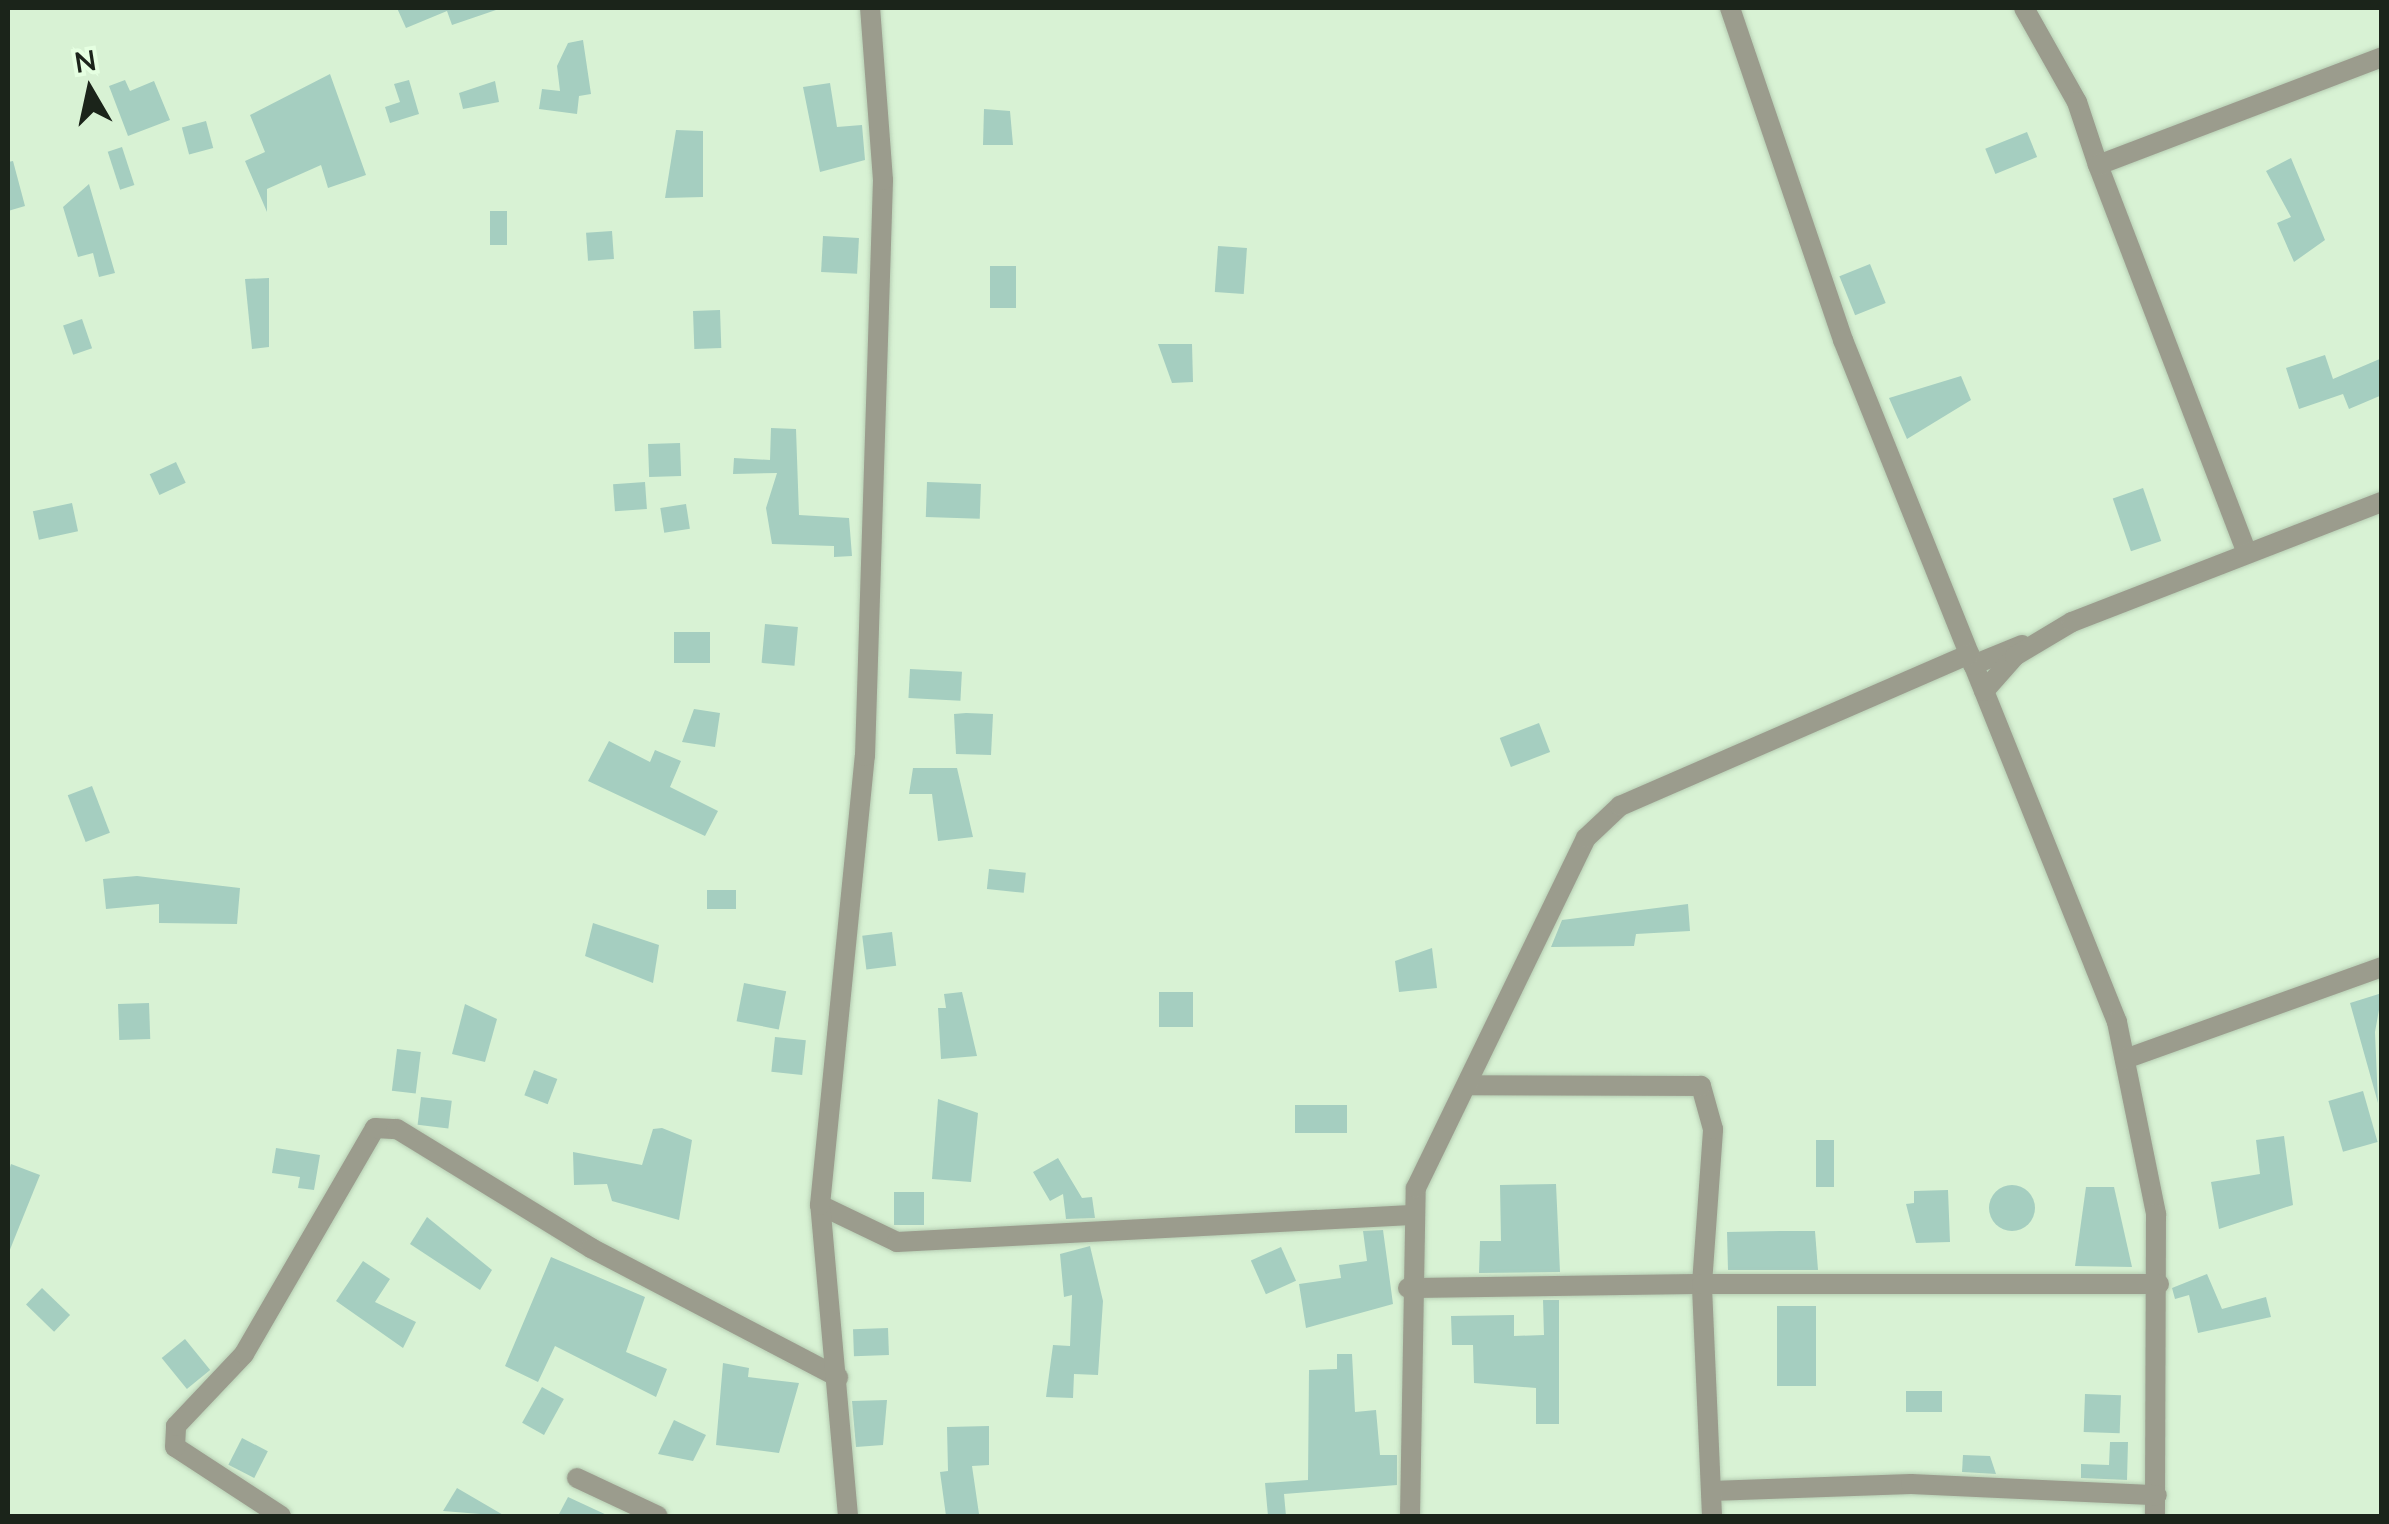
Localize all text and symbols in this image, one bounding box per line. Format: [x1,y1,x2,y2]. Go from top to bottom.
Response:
north arrow [40,40,140,140]
text: N [72,42,99,79]

